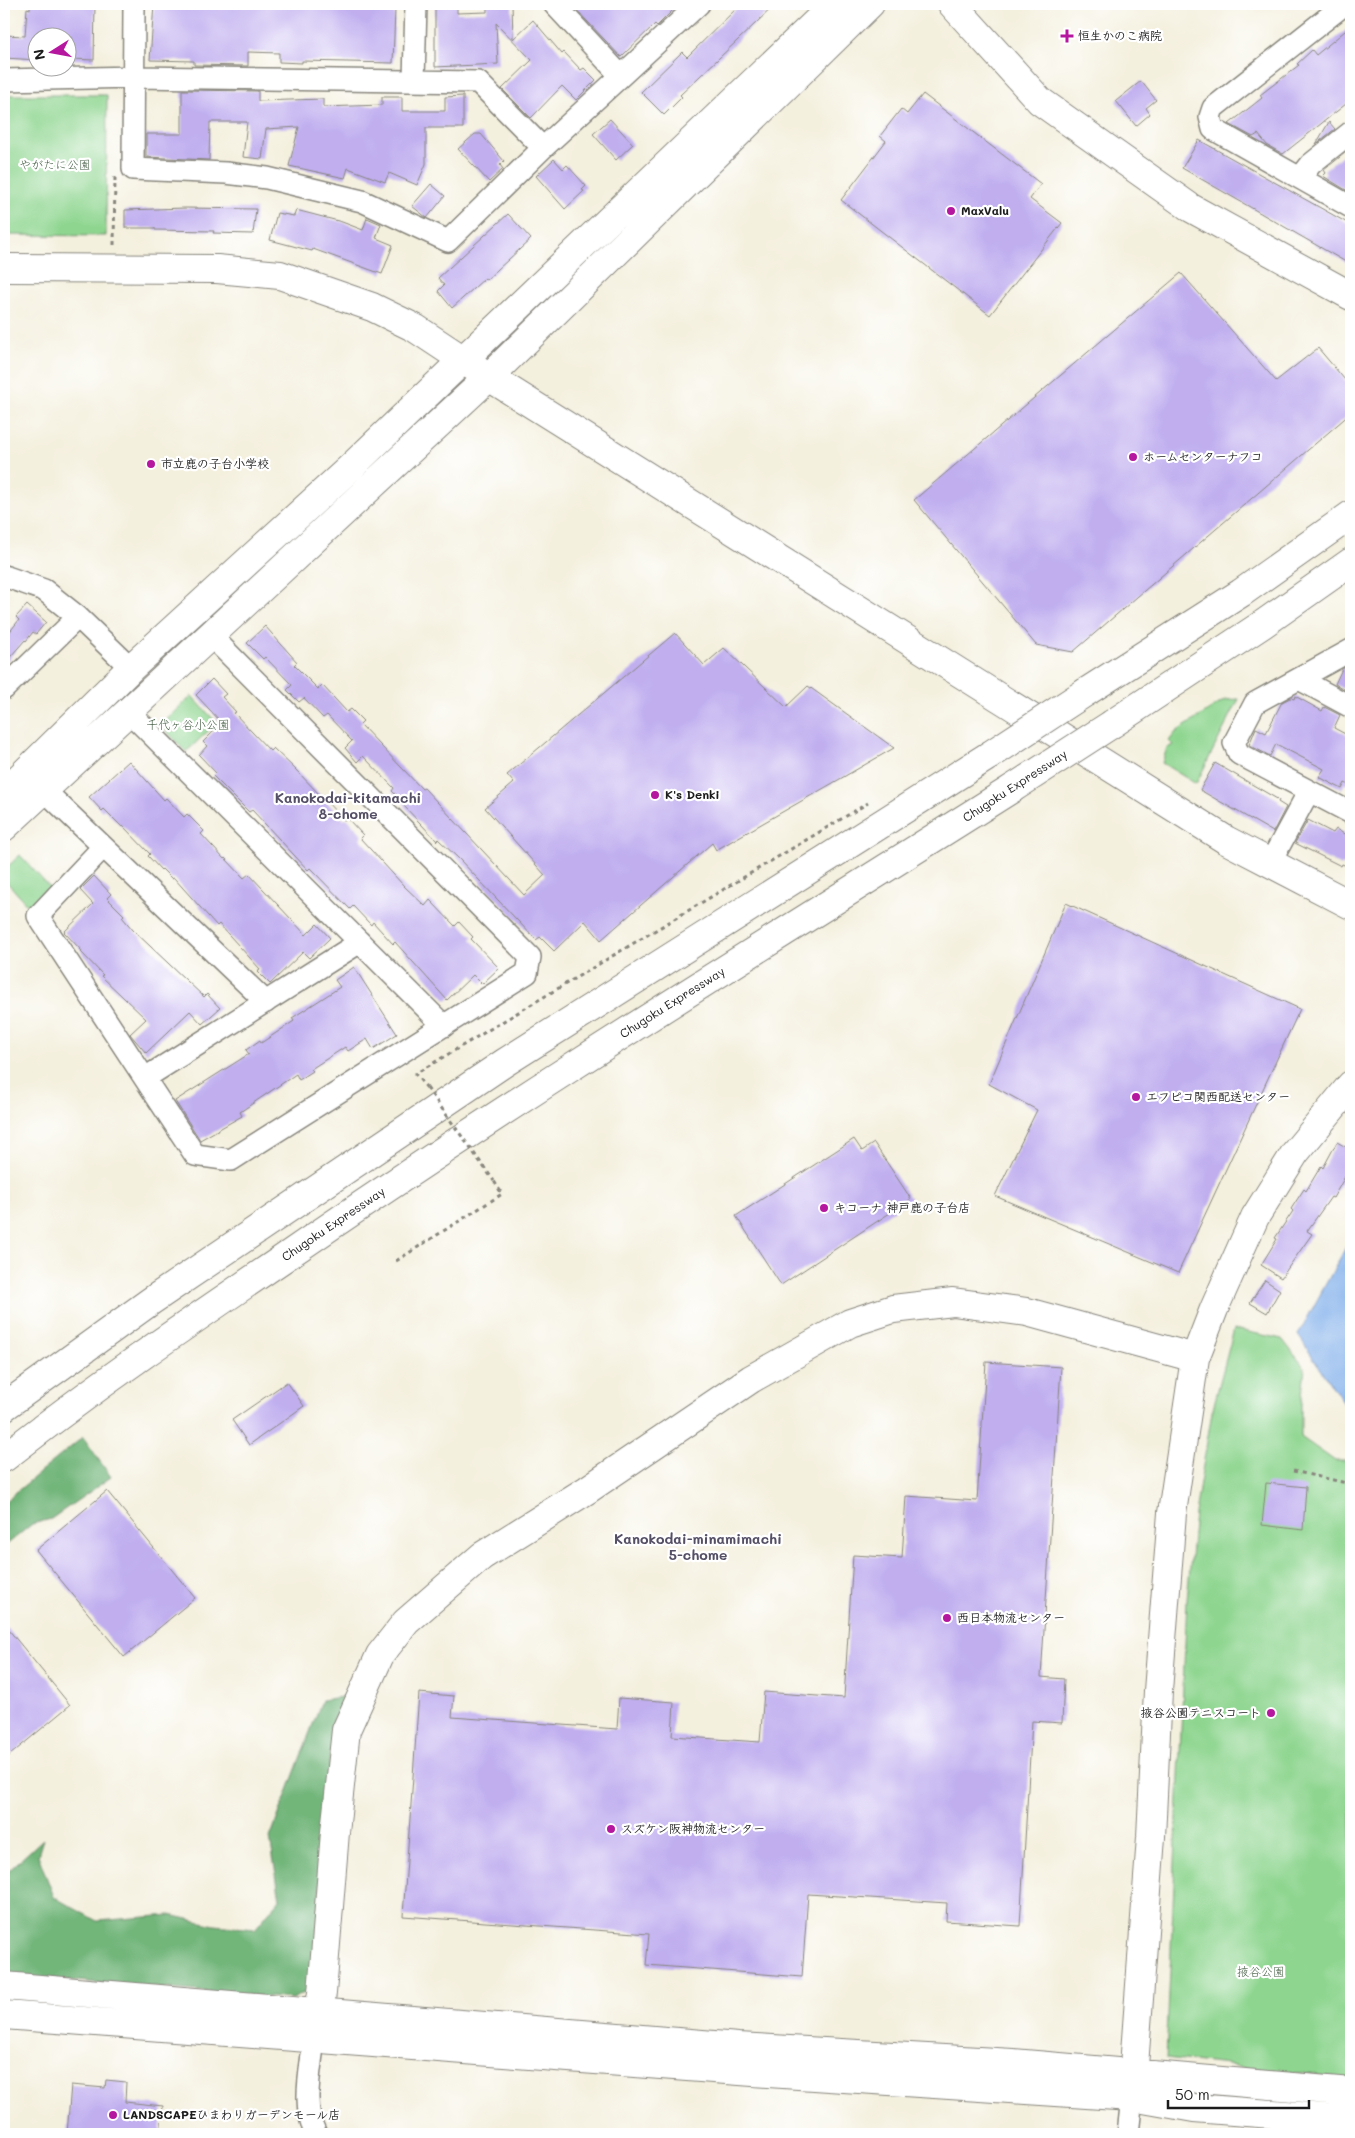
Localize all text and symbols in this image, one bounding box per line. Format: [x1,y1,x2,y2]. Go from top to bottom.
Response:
place label: 恒生かのこ病院 [1078,27,1162,43]
north arrow [28,28,78,78]
marker: 恒生かのこ病院 [1060,29,1074,43]
text: N [28,48,49,62]
park label: やがたに公園 [19,156,91,172]
place label: MaxValu [961,202,1009,218]
marker: MaxValu [945,205,957,217]
place label: ホームセンターナフコ [1143,448,1263,464]
marker: ホームセンターナフコ [1127,451,1139,463]
place label: 市立鹿の子台小学校 [161,455,269,471]
marker: 市立鹿の子台小学校 [145,458,157,470]
park label: 千代ヶ谷小公園 [146,716,230,732]
street label: Chugoku Expressway [959,745,1070,825]
place label: K's Denki [665,786,720,802]
district label: Kanokodai-kitamachi 8-chome [275,788,421,823]
marker: K's Denki [649,789,661,801]
street label: Chugoku Expressway [616,963,727,1041]
place label: エフピコ関西配送センター [1146,1088,1290,1104]
marker: エフピコ関西配送センター [1130,1091,1142,1103]
street label: Chugoku Expressway [278,1183,388,1264]
place label: キコーナ 神戸鹿の子台店 [834,1199,970,1215]
marker: キコーナ 神戸鹿の子台店 [818,1202,830,1214]
district label: Kanokodai-minamimachi 5-chome [614,1529,782,1564]
place label: 西日本物流センター [957,1609,1065,1625]
marker: 西日本物流センター [941,1612,953,1624]
place label: 掖谷公園テニスコート [1141,1704,1261,1720]
marker: 掖谷公園テニスコート [1265,1707,1277,1719]
place label: スズケン阪神物流センター [621,1820,765,1836]
marker: スズケン阪神物流センター [605,1823,617,1835]
park label: 掖谷公園 [1237,1963,1285,1979]
scale bar [1168,2078,1309,2110]
text: 50 m [1175,2084,1210,2104]
place label: LANDSCAPEひまわりガーデンモール店 [123,2106,340,2122]
marker: LANDSCAPEひまわりガーデンモール店 [107,2109,119,2121]

